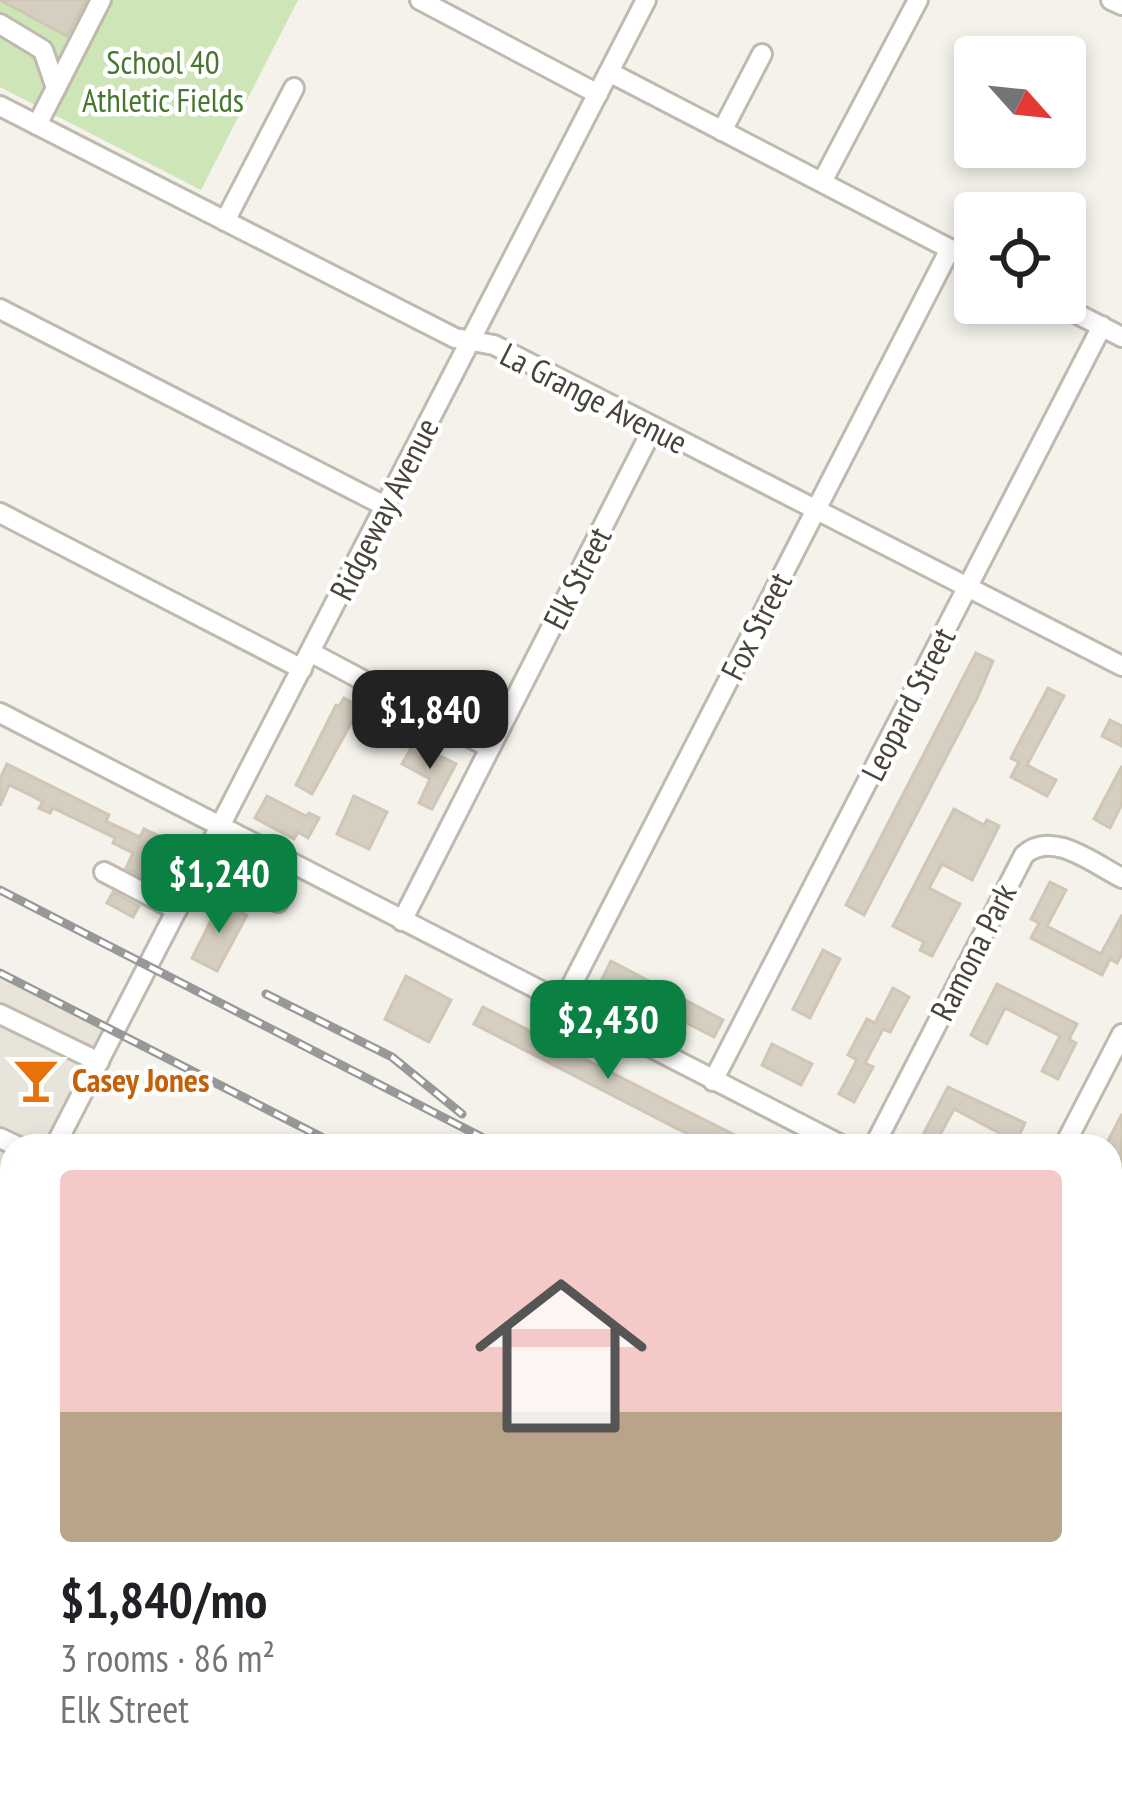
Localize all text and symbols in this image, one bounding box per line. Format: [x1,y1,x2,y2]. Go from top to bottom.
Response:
north arrow [954,36,1086,168]
map controls [954,36,1086,324]
park label: School 40 Athletic Fields [82,40,244,121]
button: locate [954,192,1086,324]
street label: La Grange Avenue [494,332,695,463]
street label: Ridgeway Avenue [319,411,448,607]
street label: Elk Street [533,519,620,636]
street label: Fox Street [710,565,801,687]
street label: Leopard Street [851,620,964,788]
pin: $1,840 [332,670,528,772]
text: $1,840 [379,683,481,734]
pin: $1,240 [121,834,317,936]
text: $1,240 [168,847,270,898]
street label: Ramona Park [920,876,1026,1028]
pin: $2,430 [510,980,706,1082]
text: $2,430 [557,993,659,1044]
bar icon: Casey Jones [11,1055,61,1105]
place label: Casey Jones [72,1058,209,1101]
icon: home [453,1248,669,1464]
text: $1,840/mo [60,1566,267,1632]
text: 3 rooms · 86 m² [60,1632,275,1683]
text: Elk Street [60,1683,189,1734]

